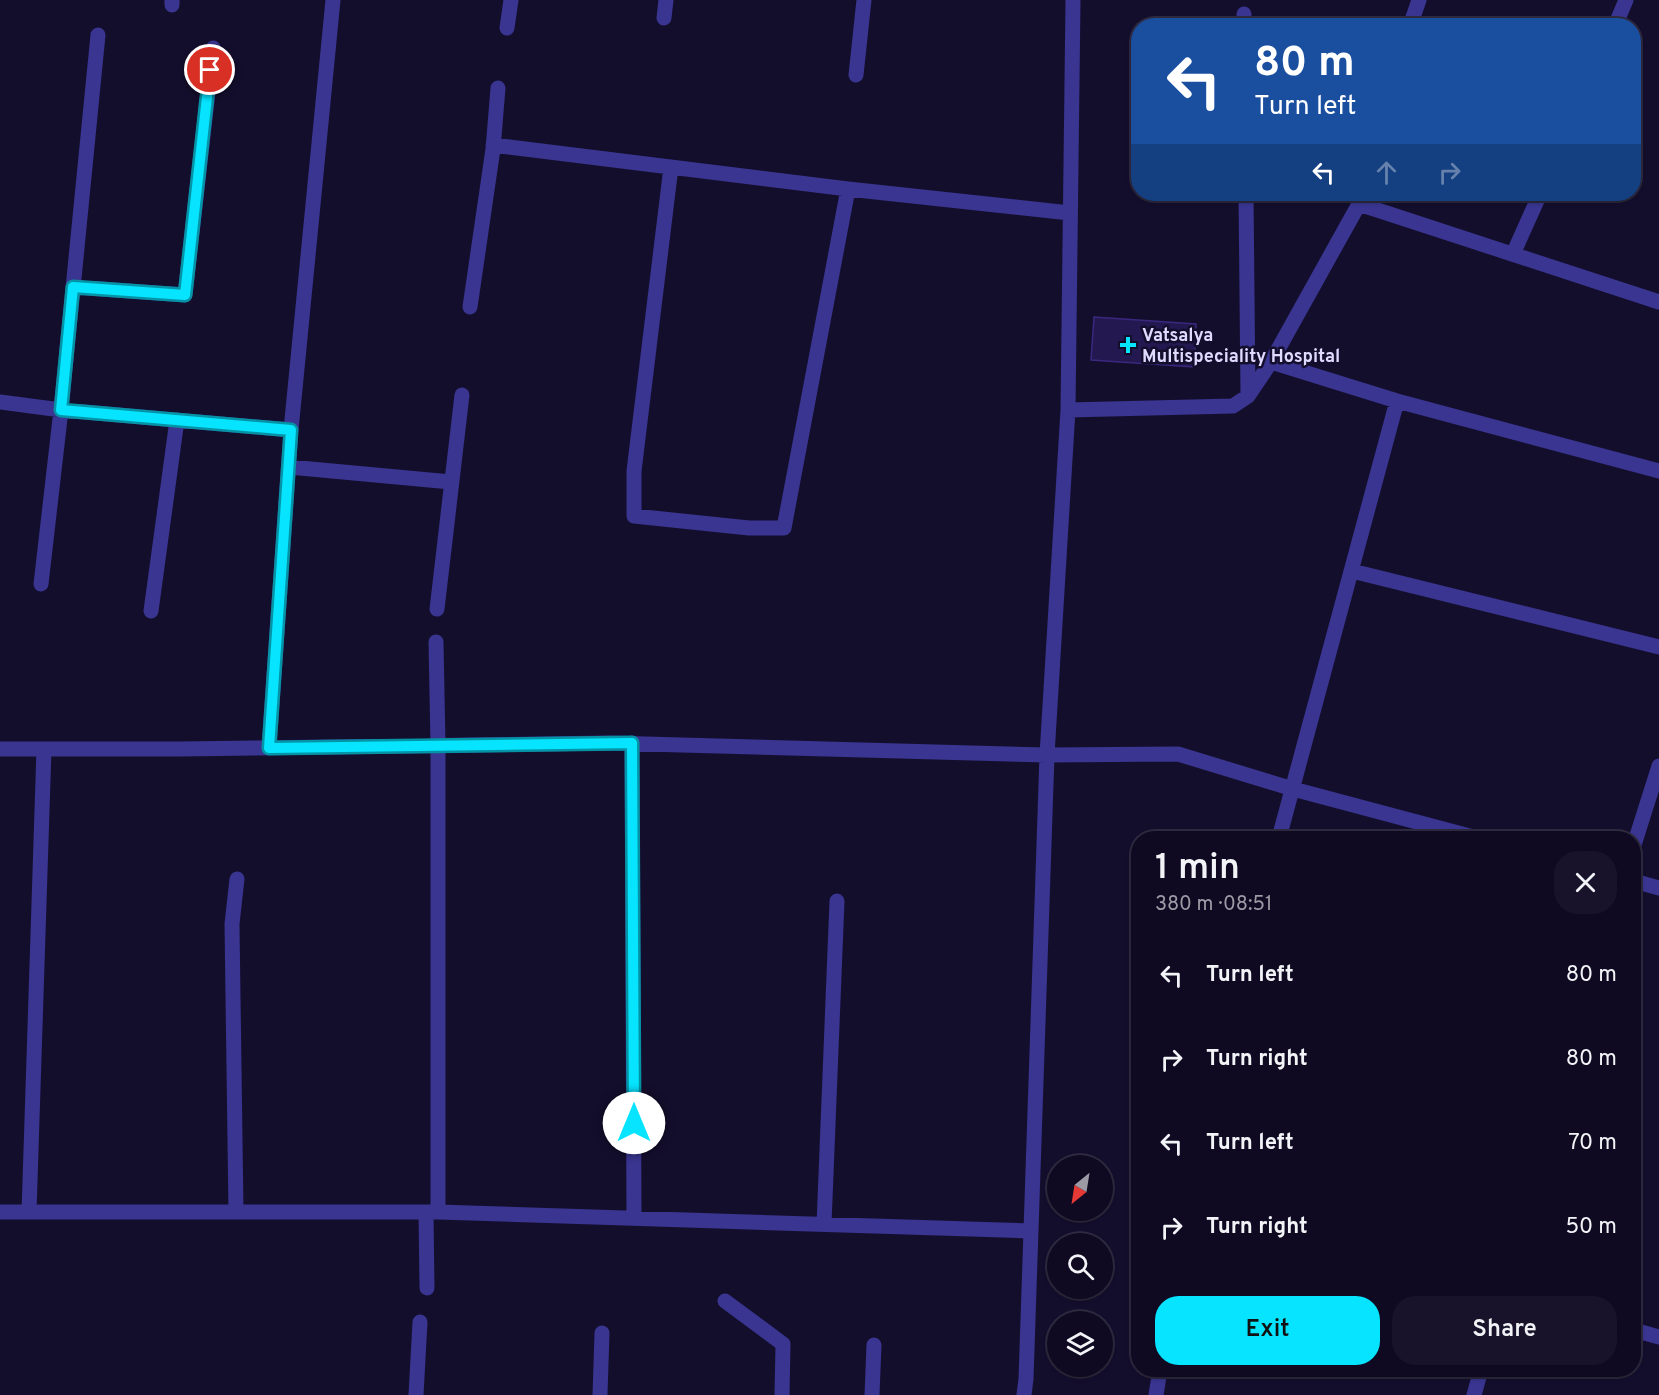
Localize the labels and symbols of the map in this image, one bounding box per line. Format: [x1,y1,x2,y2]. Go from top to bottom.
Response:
pin [184,44,235,95]
place label: Vatsalya Multispeciality Hospital [1142,325,1340,369]
marker: Vatsalya Multispeciality Hospital [1119,336,1137,354]
position arrow [602,1091,666,1155]
north arrow [1047,1155,1113,1221]

